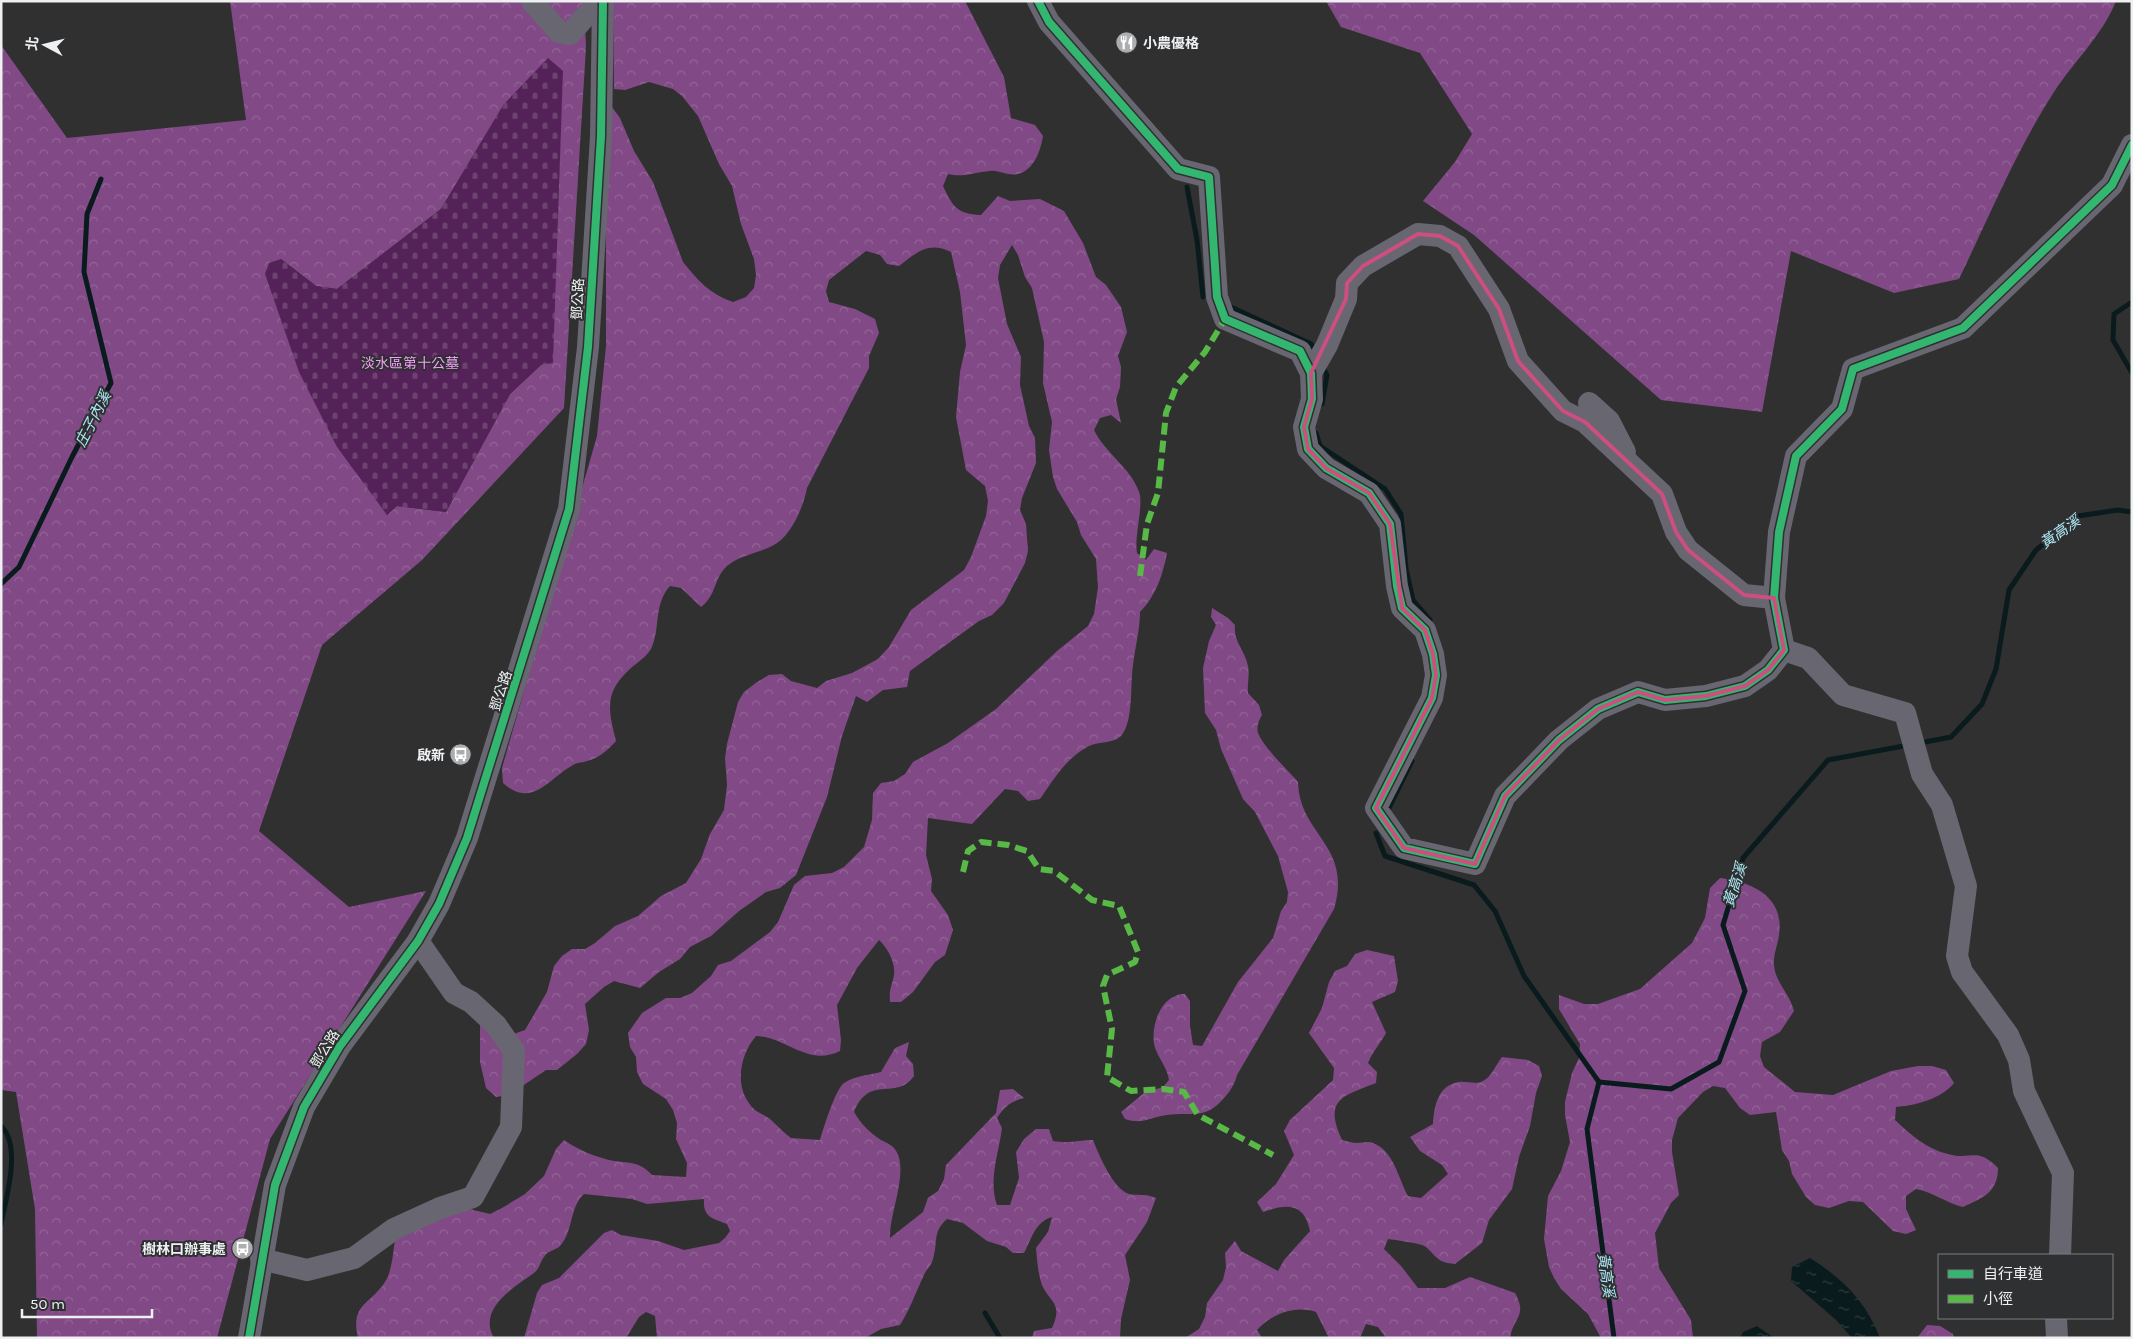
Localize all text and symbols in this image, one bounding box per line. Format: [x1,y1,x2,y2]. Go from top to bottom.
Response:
north arrow [20,20,70,70]
restaurant icon: 小農優格 [1115,31,1139,55]
text: 北 [23,35,42,51]
place label: 小農優格 [1143,35,1199,52]
street label: 鄧公路 [568,278,588,320]
park label: 淡水區第十公墓 [361,355,459,372]
water label: 庄子內溪 [71,386,116,450]
water label: 黃高溪 [2036,511,2085,552]
street label: 鄧公路 [486,668,516,714]
bus stop icon: 啟新 [449,743,473,767]
place label: 啟新 [417,747,445,764]
water label: 黃高溪 [1719,859,1751,909]
street label: 鄧公路 [307,1027,343,1071]
bus stop icon: 樹林口辦事處 [230,1237,254,1261]
place label: 樹林口辦事處 [142,1241,226,1258]
water label: 黃高溪 [1594,1251,1618,1301]
legend [1938,1254,2113,1319]
text: 自行車道 [1983,1265,2043,1283]
scale bar [22,1286,152,1318]
text: 小徑 [1983,1290,2013,1308]
text: 50 m [30,1295,65,1313]

